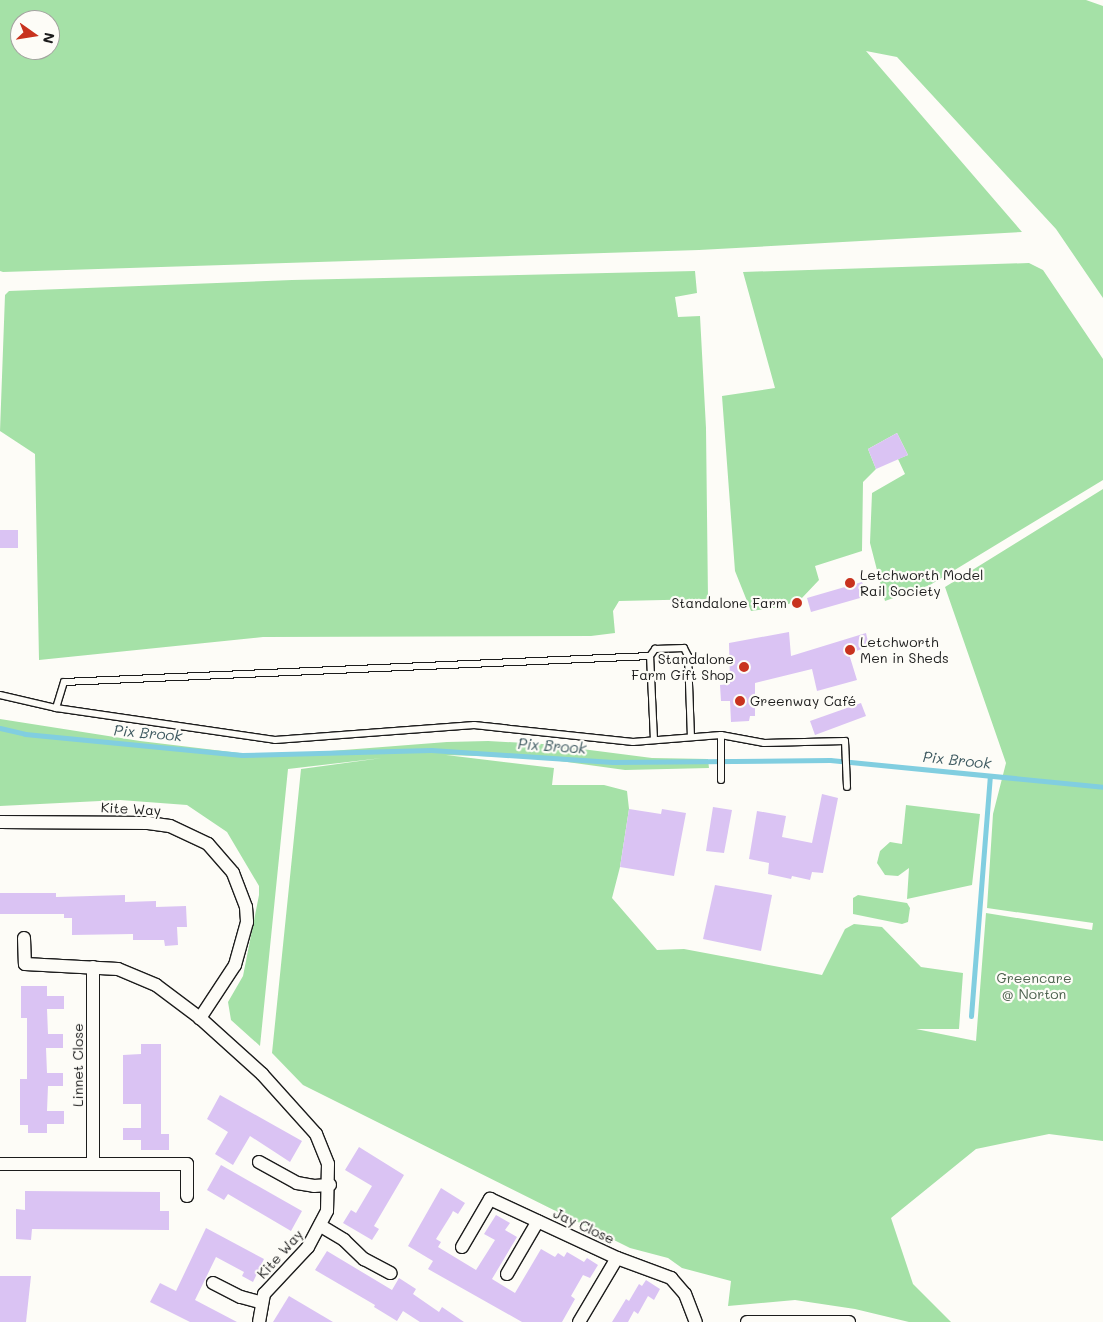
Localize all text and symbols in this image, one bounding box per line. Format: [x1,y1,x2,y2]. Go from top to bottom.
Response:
north arrow [10,10,60,60]
text: N [39,31,60,46]
place label: Letchworth Model Rail Society [860,567,984,600]
marker: Letchworth Model Rail Society [844,577,856,589]
place label: Standalone Farm [671,595,787,611]
marker: Standalone Farm [791,597,803,609]
place label: Letchworth Men in Sheds [860,634,949,666]
marker: Letchworth Men in Sheds [844,644,856,656]
place label: Standalone Farm Gift Shop [631,651,734,684]
marker: Standalone Farm Gift Shop [738,661,750,673]
place label: Greenway Café [750,693,856,709]
marker: Greenway Café [734,695,746,707]
water label: Pix Brook [113,721,183,745]
water label: Pix Brook [517,735,587,757]
water label: Pix Brook [922,747,992,773]
street label: Kite Way [100,799,162,819]
park label: Greencare @ Norton [996,970,1072,1002]
street label: Linnet Close [70,1023,86,1107]
street label: Jay Close [551,1205,617,1247]
street label: Kite Way [254,1226,306,1282]

